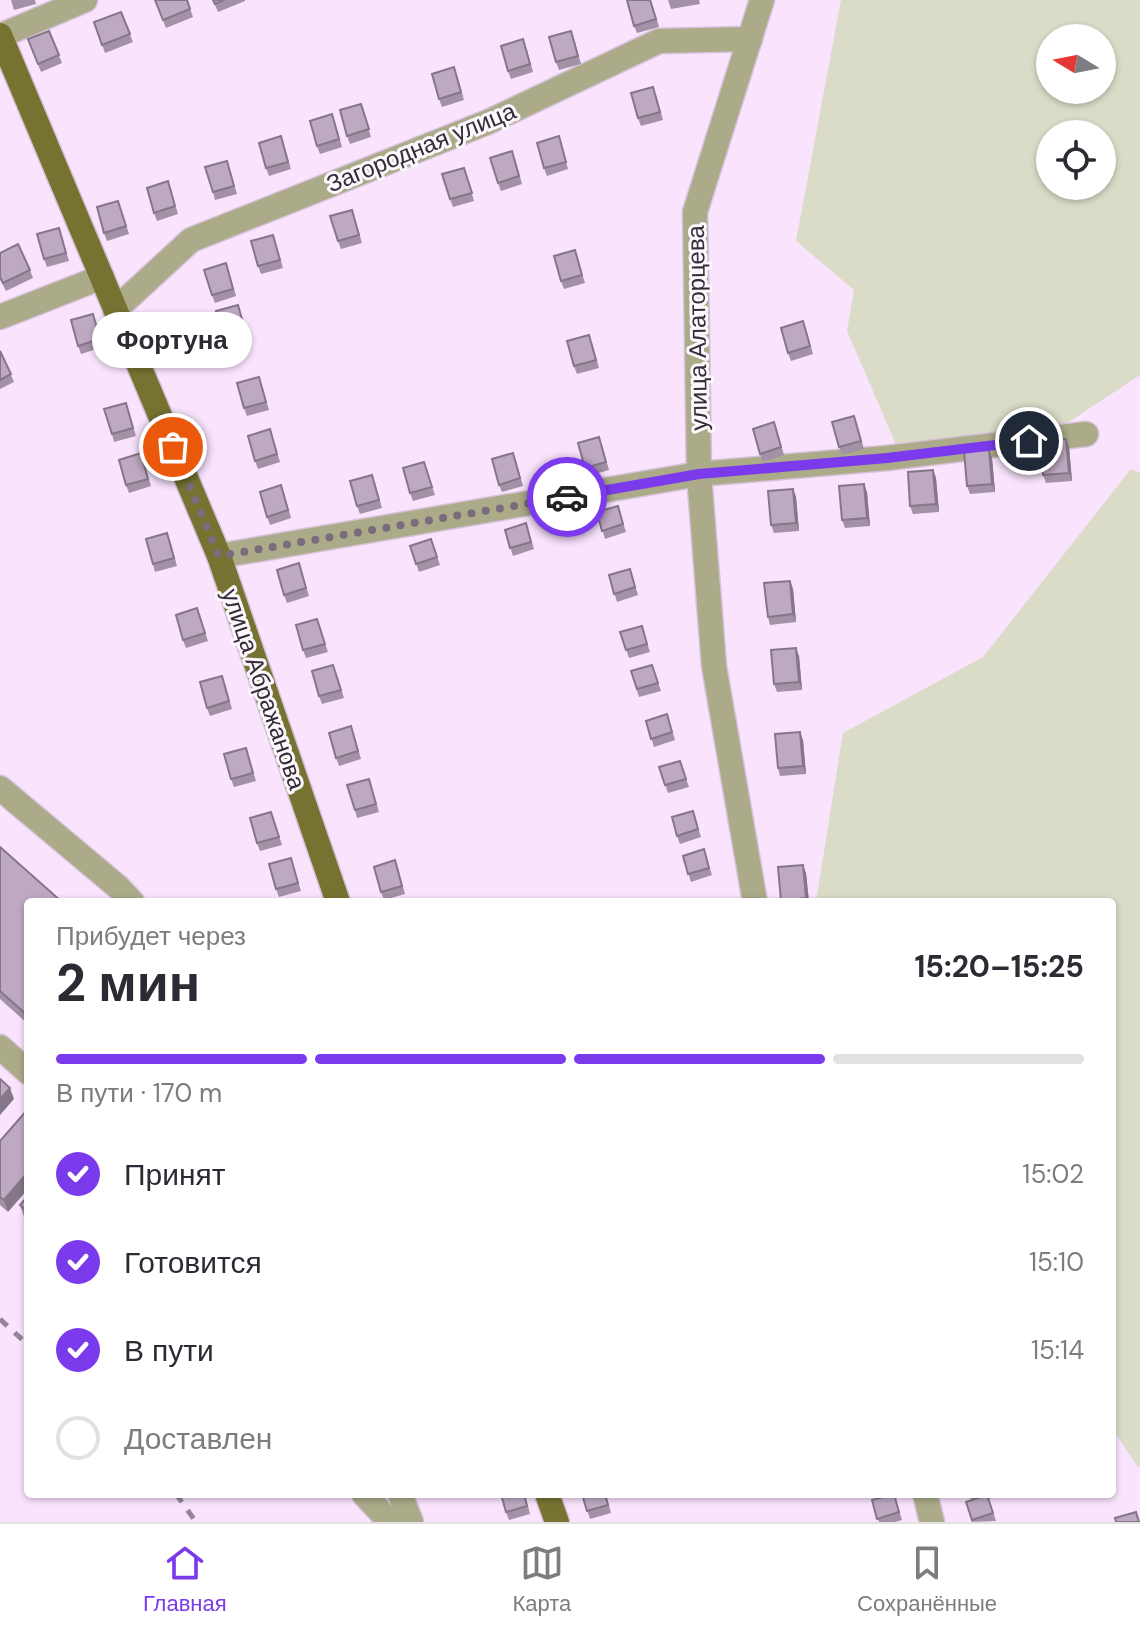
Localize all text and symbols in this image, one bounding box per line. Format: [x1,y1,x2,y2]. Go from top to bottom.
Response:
north arrow [1036,24,1116,104]
map controls [1036,24,1116,200]
street label: Загородная улица [322,95,521,199]
button: locate [1036,120,1116,200]
street label: улица Алаторцева [680,224,714,431]
callout: Фортуна [93,311,253,367]
text: Фортуна [116,323,228,357]
pin [995,407,1063,475]
pin [139,413,207,481]
icon: home [1007,419,1051,463]
icon: bag [151,425,195,469]
courier [527,457,607,537]
icon: car [545,475,589,519]
street label: улица Абражанова [215,584,313,794]
text: Прибудет через [56,919,246,953]
text: 15:20–15:25 [914,947,1084,986]
text: 2 мин [56,949,200,1017]
text: В пути · 170 m [56,1076,222,1110]
icon: check [56,1152,100,1196]
text: Принят [124,1155,226,1194]
text: 15:02 [1022,1157,1084,1191]
icon: check [56,1240,100,1284]
text: Готовится [124,1243,262,1282]
text: 15:10 [1029,1245,1084,1279]
icon: check [56,1328,100,1372]
text: В пути [124,1331,214,1370]
text: 15:14 [1031,1333,1084,1367]
text: Доставлен [124,1419,272,1458]
tab: Главная [143,1541,227,1618]
tab: Карта [512,1541,571,1618]
tab: Сохранённые [857,1541,997,1618]

